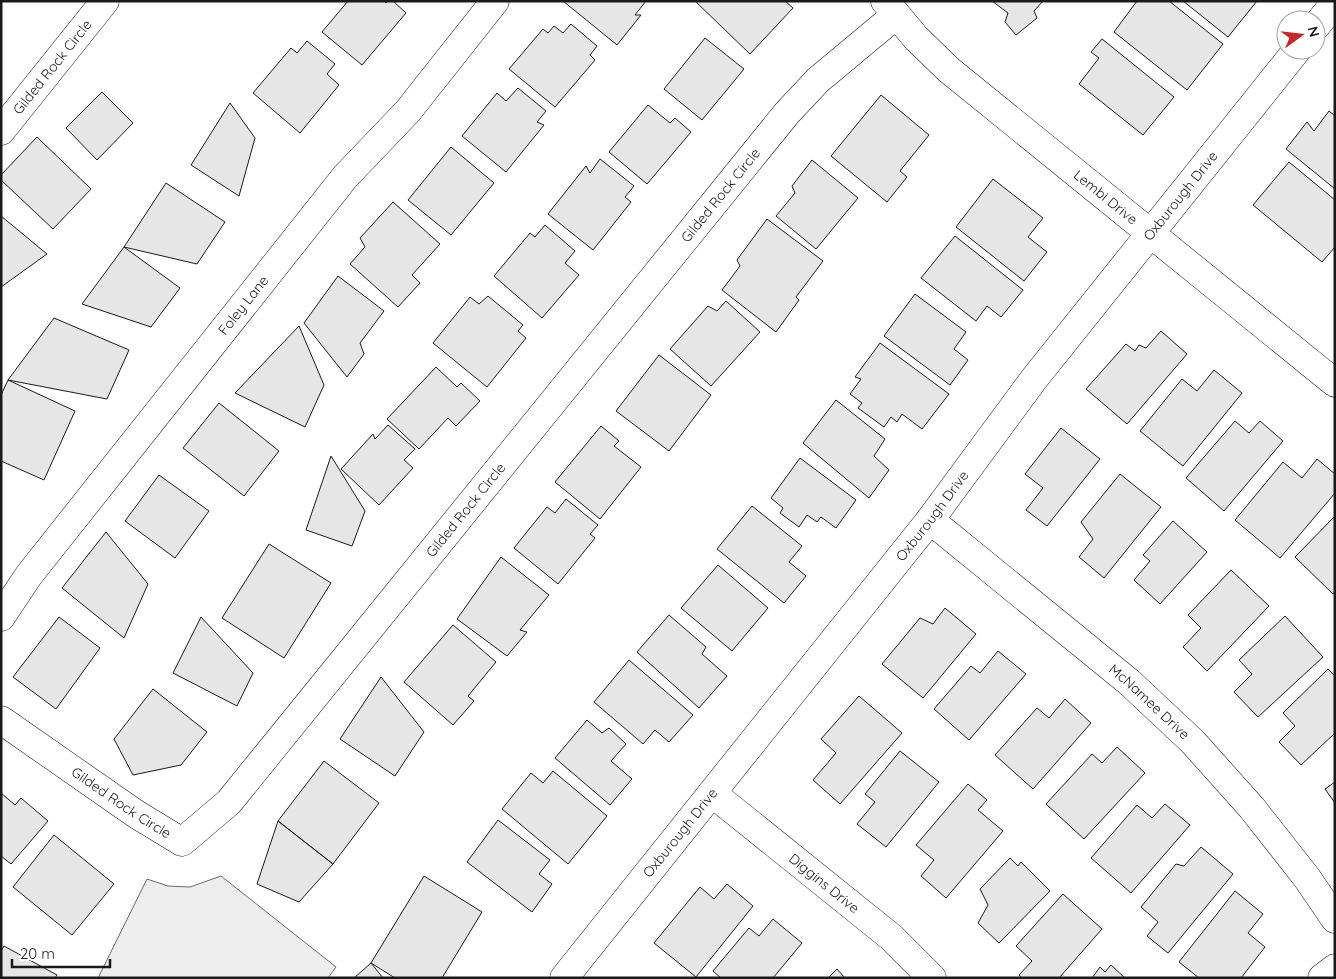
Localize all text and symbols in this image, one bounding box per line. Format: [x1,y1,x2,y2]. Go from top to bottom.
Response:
north arrow [1276,10,1326,60]
street label: Gilded Rock Circle [9,16,96,118]
text: N [1304,24,1324,39]
street label: Gilded Rock Circle [677,144,764,246]
street label: Oxburough Drive [1139,147,1222,244]
street label: Lembi Drive [1070,166,1141,228]
street label: Foley Lane [214,272,272,339]
street label: Gilded Rock Circle [422,459,509,561]
street label: Oxburough Drive [892,467,973,565]
street label: McNamee Drive [1105,660,1194,744]
street label: Gilded Rock Circle [68,763,175,842]
street label: Oxburough Drive [639,784,721,881]
street label: Diggins Drive [785,849,863,917]
scale bar [12,936,110,968]
text: 20 m [20,944,55,963]

